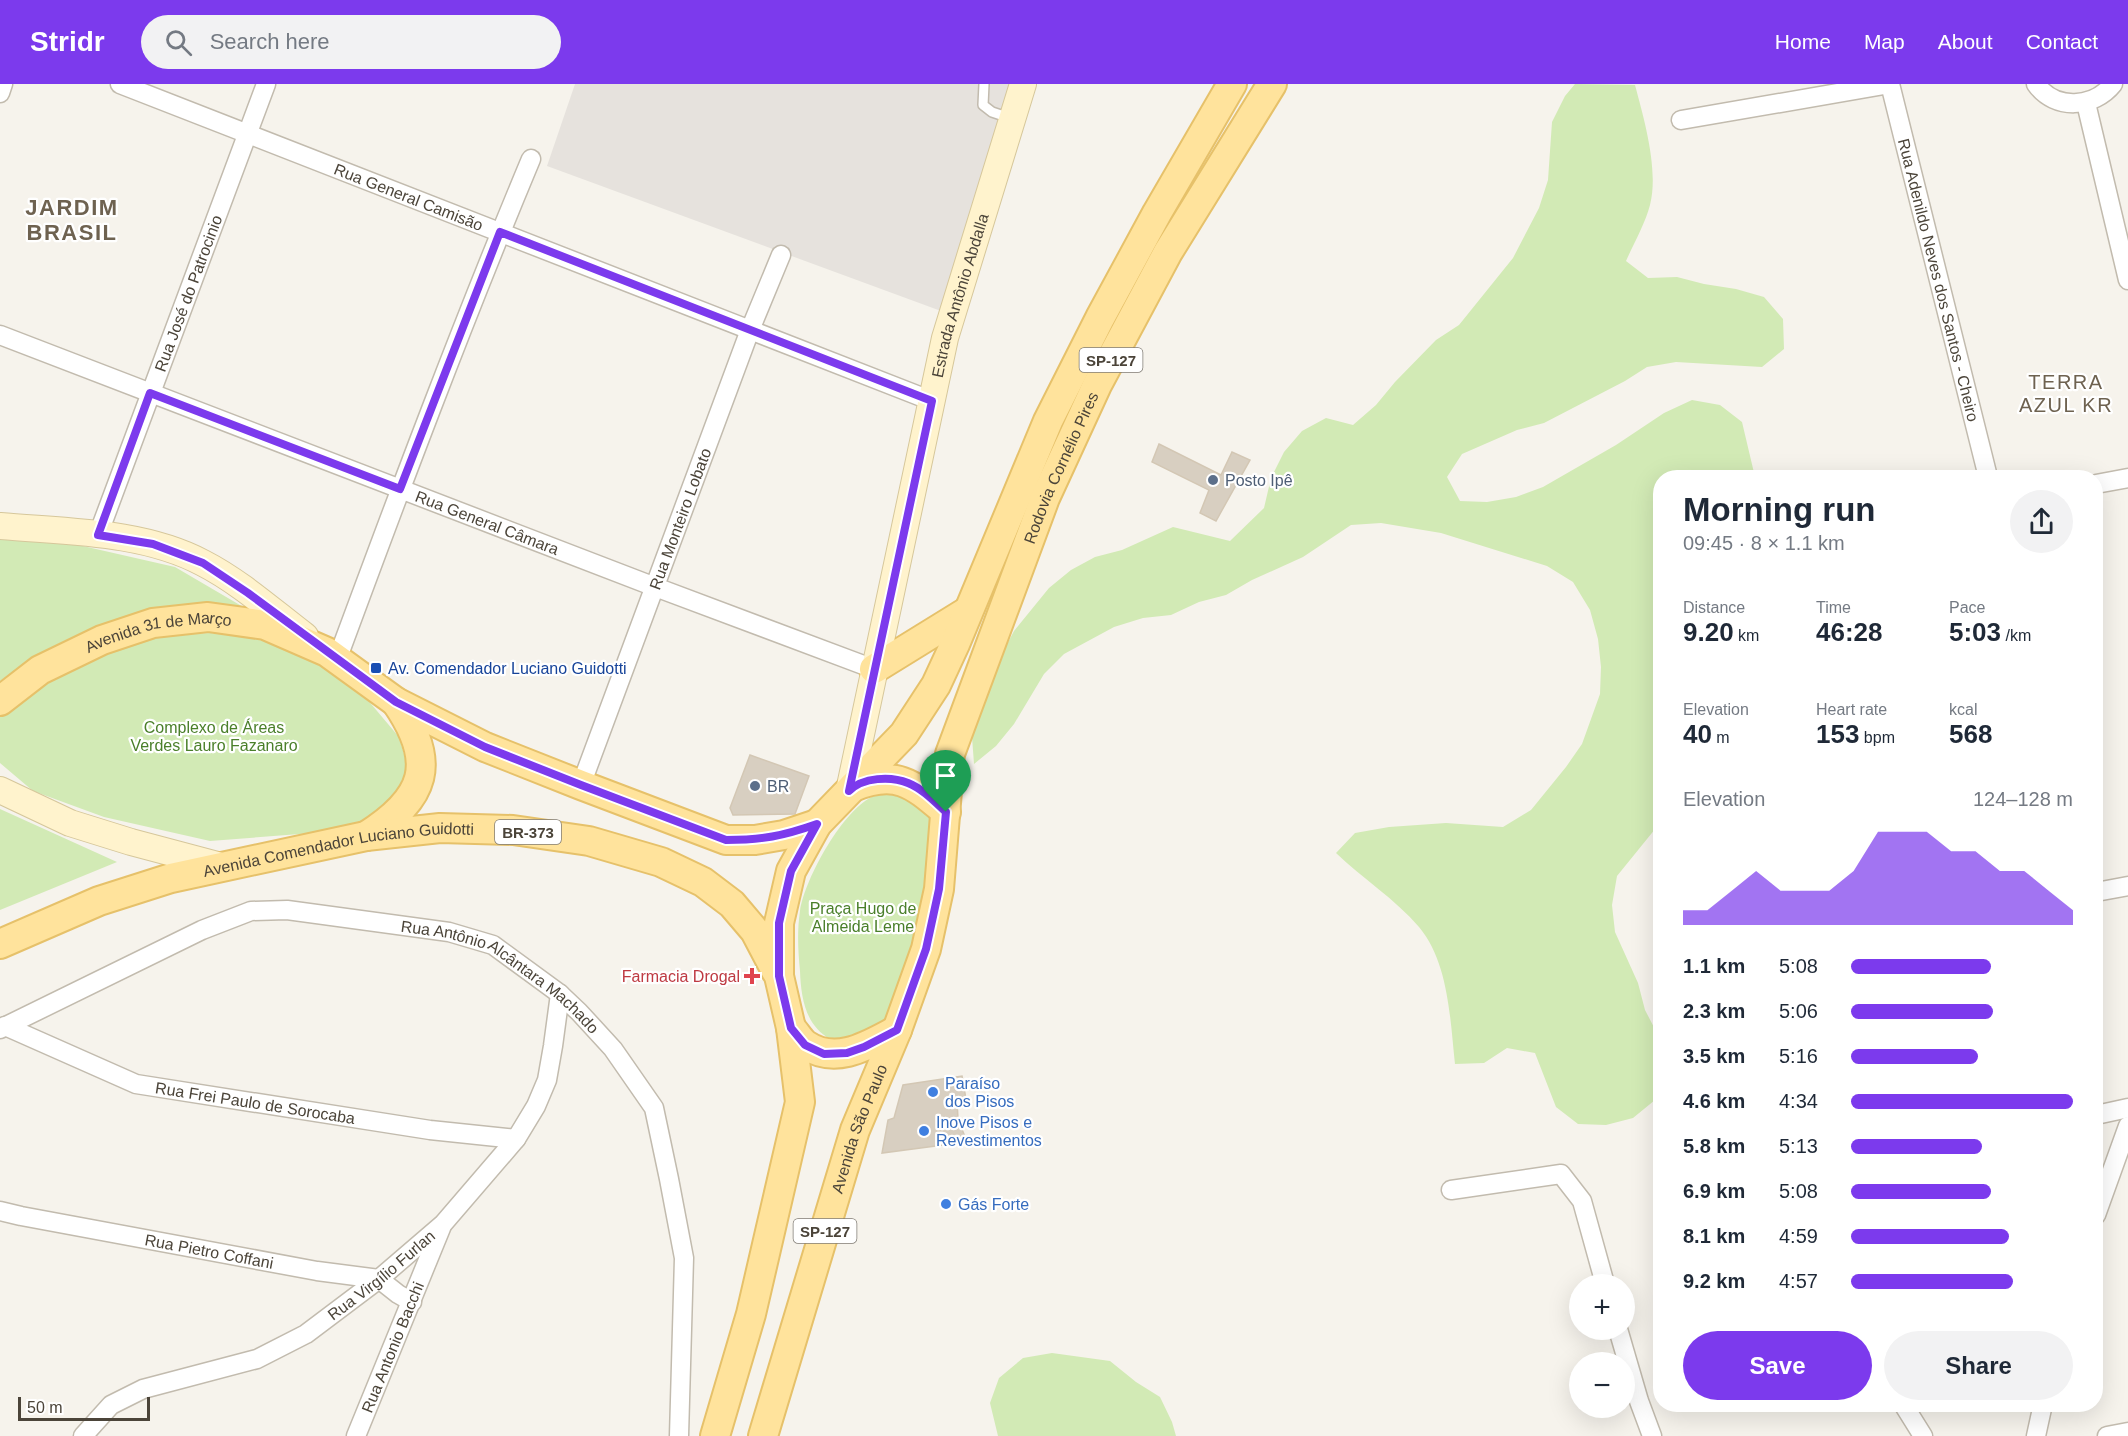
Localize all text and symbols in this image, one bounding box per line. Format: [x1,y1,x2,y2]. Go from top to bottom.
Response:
search box [141,15,561,69]
text: Stridr [30,26,105,57]
icon: search [162,26,195,59]
text: Search here [210,29,330,54]
text: Home [1775,30,1831,53]
text: Map [1864,30,1905,53]
text: About [1938,30,1993,53]
text: Contact [2026,30,2098,53]
street label: Rua Adenildo Neves dos Santos - Cheiro [1895,137,1982,423]
street label: Rua General Camisão [332,160,486,233]
district label: JARDIM BRASIL [25,195,119,245]
street label: Estrada Antônio Abdalla [928,211,991,379]
street label: Rua José do Patrocinio [151,213,225,374]
road number: SP-127 [1080,348,1142,372]
district label: TERRA AZUL KR [2019,371,2113,416]
street label: Rodovia Cornélio Pires [1020,389,1101,546]
street label: Rua Monteiro Lobato [646,446,714,592]
place label: Posto Ipê [1225,472,1293,489]
marker: Posto Ipê [1206,473,1220,487]
street label: Rua General Câmara [413,487,561,558]
button: share [2010,490,2073,553]
text: Morning run [1683,491,1875,528]
text: 09:45 · 8 × 1.1 km [1683,532,1845,554]
text: Distance [1683,599,1745,616]
text: Time [1816,599,1851,616]
text: Pace [1949,599,1985,616]
street label: Avenida 31 de Março [82,608,233,655]
text: 9.20 [1683,617,1734,647]
text: 46:28 [1816,617,1883,647]
text: 5:03 [1949,617,2001,647]
text: km [1734,627,1759,644]
text: /km [2001,627,2031,644]
place label: Av. Comendador Luciano Guidotti [388,660,627,677]
marker: Av. Comendador Luciano Guidotti [369,661,383,675]
text: Elevation [1683,701,1749,718]
text: Heart rate [1816,701,1887,718]
text: kcal [1949,701,1977,718]
park label: Complexo de Áreas Verdes Lauro Fazanaro [130,718,298,754]
text: 40 [1683,719,1712,749]
text: 153 [1816,719,1859,749]
text: 568 [1949,719,1992,749]
text: m [1712,729,1730,746]
text: bpm [1859,729,1895,746]
pin [920,750,971,812]
icon: arrive [929,759,962,792]
place label: BR [767,778,789,795]
marker: BR [748,779,762,793]
text: Elevation [1683,788,1765,810]
text: 124–128 m [1973,788,2073,810]
street label: Avenida Comendador Luciano Guidotti [202,820,474,879]
road number: BR-373 [495,820,561,844]
park label: Praça Hugo de Almeida Leme [810,900,916,935]
street label: Rua Antônio Alcântara Machado [400,917,602,1036]
text: 1.1 km [1683,955,1745,977]
text: 5:08 [1779,955,1818,977]
place label: Farmacia Drogal [622,968,740,985]
marker: Farmacia Drogal [745,969,759,983]
text: 2.3 km [1683,1000,1745,1022]
text: 5:06 [1779,1000,1818,1022]
text: 3.5 km [1683,1045,1745,1067]
text: 5:16 [1779,1045,1818,1067]
street label: Avenida São Paulo [828,1062,890,1195]
place label: Paraíso dos Pisos [945,1075,1014,1110]
street label: Rua Frei Paulo de Sorocaba [154,1079,357,1127]
marker: Paraíso dos Pisos [926,1085,940,1099]
text: 4.6 km [1683,1090,1745,1112]
text: 4:34 [1779,1090,1818,1112]
place label: Inove Pisos e Revestimentos [936,1114,1042,1149]
marker: Inove Pisos e Revestimentos [917,1124,931,1138]
text: 5.8 km [1683,1135,1745,1157]
text: 5:13 [1779,1135,1818,1157]
text: 6.9 km [1683,1180,1745,1202]
text: 5:08 [1779,1180,1818,1202]
place label: Gás Forte [958,1196,1029,1213]
marker: Gás Forte [939,1197,953,1211]
road number: SP-127 [794,1219,856,1243]
text: 8.1 km [1683,1225,1745,1247]
text: 4:59 [1779,1225,1818,1247]
street label: Rua Virgílio Furlan [324,1227,438,1323]
street label: Rua Pietro Coffani [143,1231,275,1271]
text: 9.2 km [1683,1270,1745,1292]
text: 4:57 [1779,1270,1818,1292]
map controls [1569,1274,1635,1418]
button: + [1569,1274,1635,1340]
street label: Rua Antonio Bacchi [358,1279,427,1415]
button: Save [1683,1331,1872,1400]
button: Share [1884,1331,2073,1400]
button: − [1569,1352,1635,1418]
scale bar [18,1394,150,1422]
text: 50 m [27,1399,63,1416]

